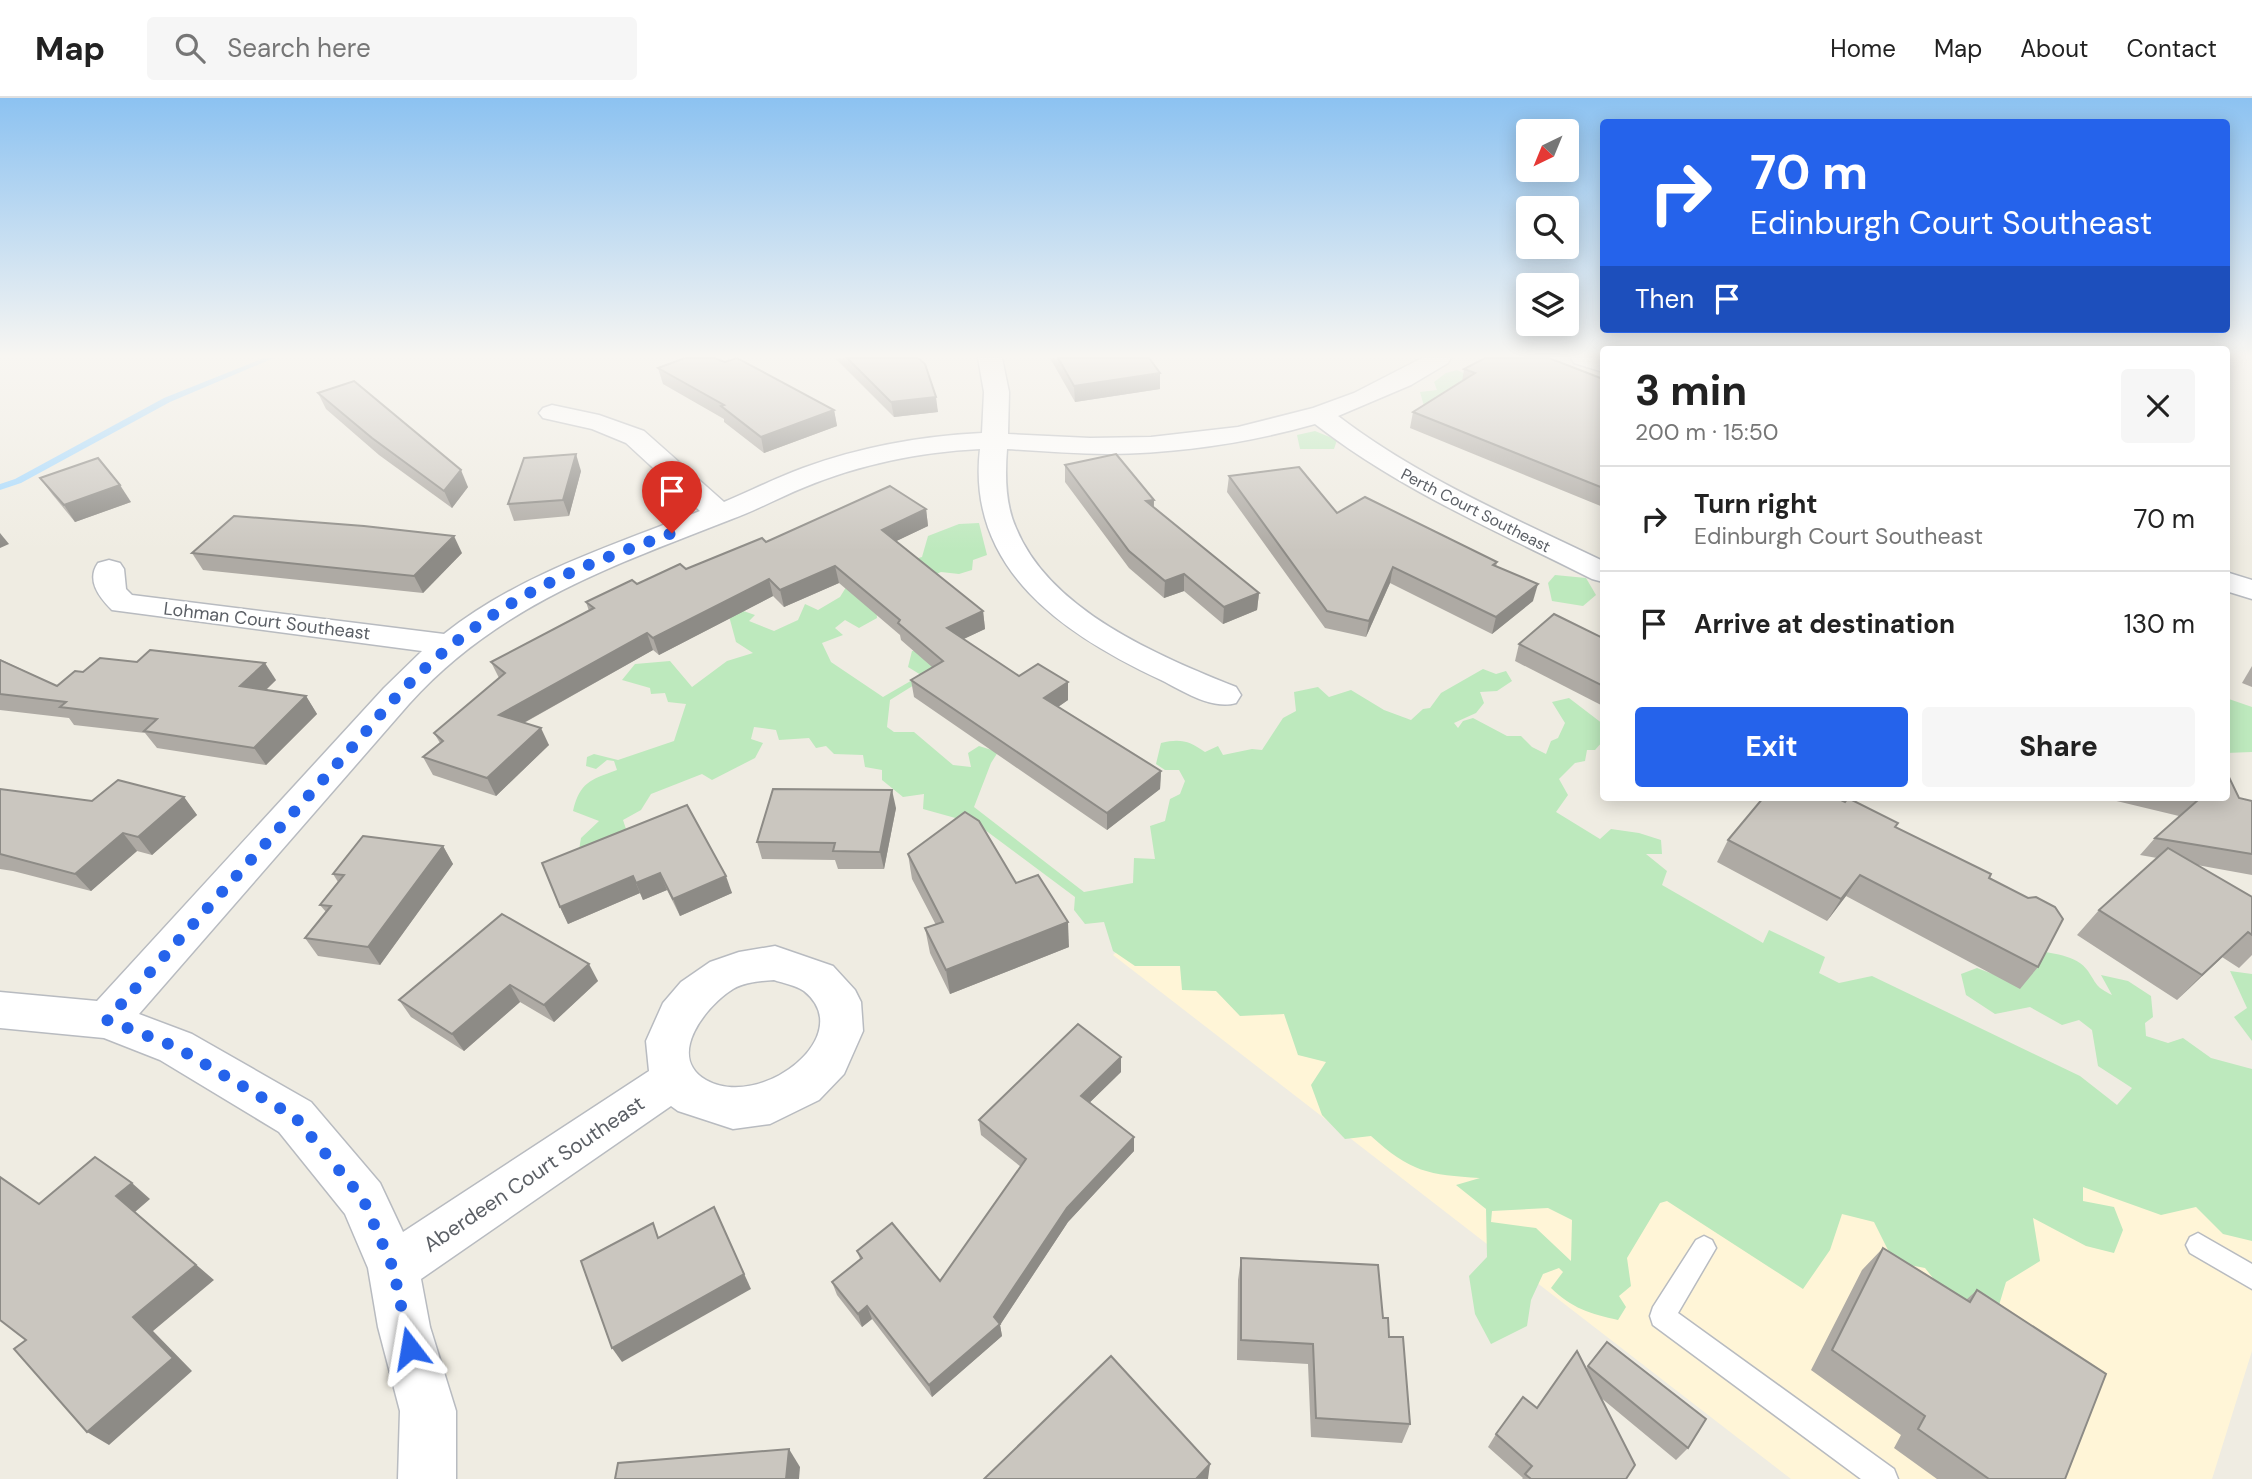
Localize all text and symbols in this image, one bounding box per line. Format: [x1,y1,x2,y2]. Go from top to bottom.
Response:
search box [147,17,637,80]
text: Map [35,27,105,70]
icon: search [171,29,209,67]
text: Search here [227,31,371,65]
text: Home [1830,33,1896,64]
text: Map [1934,33,1982,64]
text: About [2020,33,2089,64]
text: Contact [2127,33,2217,64]
north arrow [1516,119,1578,182]
map controls [1516,119,1579,336]
text: 70 m [1750,140,1868,204]
icon: right [1635,147,1726,238]
button: search [1516,196,1579,259]
text: Edinburgh Court Southeast [1750,202,2152,244]
button: layers [1516,273,1579,336]
icon: arrive [1708,280,1746,318]
text: Then [1635,282,1694,316]
text: 3 min [1635,363,1747,418]
button: close [2121,369,2195,443]
text: 200 m · 15:50 [1635,417,1779,447]
pin [642,461,702,533]
street label: Perth Court Southeast [1397,464,1554,557]
icon: arrive [653,472,691,510]
text: Turn right [1694,487,1818,521]
icon: right [1635,500,1673,538]
text: 70 m [2134,502,2195,536]
text: Edinburgh Court Southeast [1694,521,1983,551]
street label: Lohman Court Southeast [162,596,372,646]
icon: arrive [1635,605,1673,643]
text: Arrive at destination [1694,607,1955,641]
text: 130 m [2124,607,2195,641]
button: Exit [1635,707,1908,787]
button: Share [1922,707,2195,787]
street label: Aberdeen Court Southeast [418,1089,650,1259]
position arrow [373,1311,447,1385]

